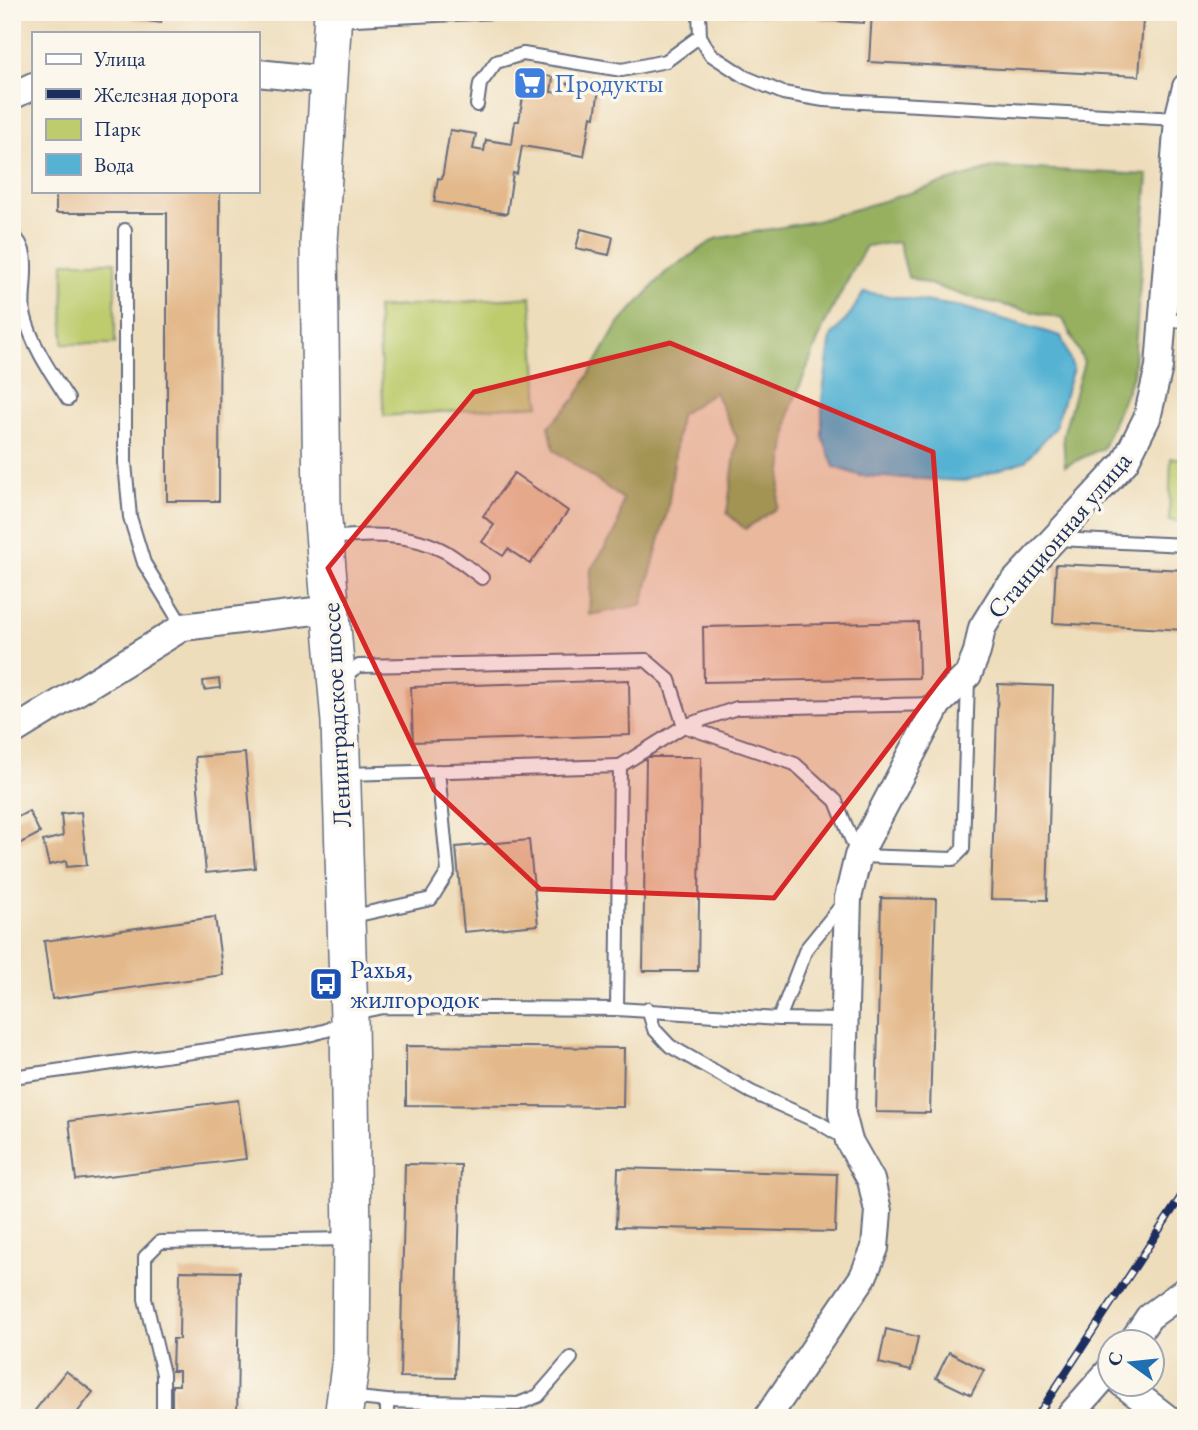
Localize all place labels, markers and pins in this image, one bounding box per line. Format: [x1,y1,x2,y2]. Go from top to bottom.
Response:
supermarket icon: Продукты [511,64,549,102]
place label: Продукты [554,66,664,100]
place label: Рахья, жилгородок [350,952,480,1016]
bus stop icon: Рахья, жилгородок [307,965,345,1003]

